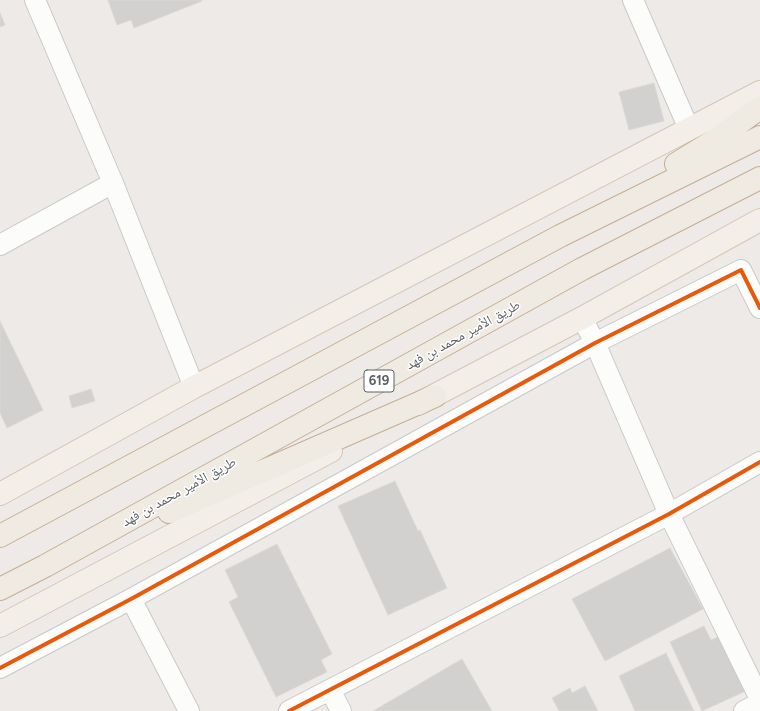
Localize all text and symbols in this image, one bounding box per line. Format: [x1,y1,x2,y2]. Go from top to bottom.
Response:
street label: طريق الأمير محمد بن فهد [403,297,523,373]
road number: 619 [364,370,394,392]
street label: طريق الأمير محمد بن فهد [119,454,239,530]

